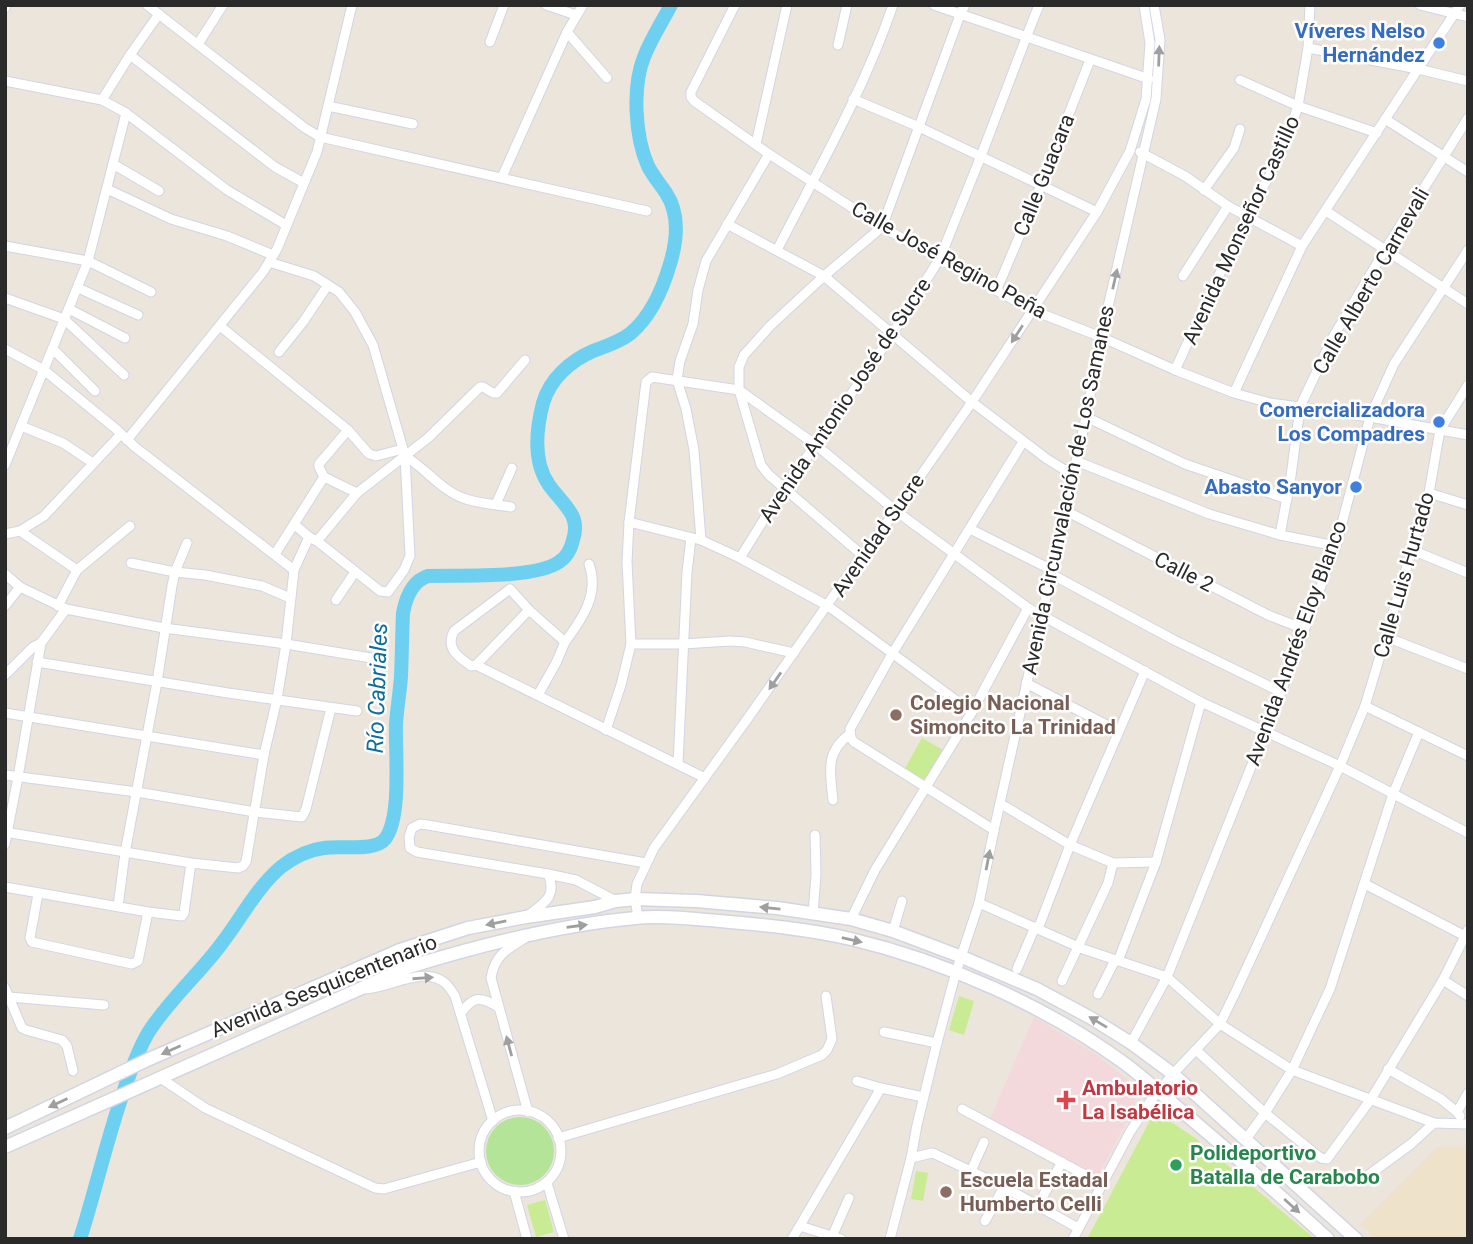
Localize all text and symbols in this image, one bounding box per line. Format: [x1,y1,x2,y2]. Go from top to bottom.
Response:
place label: Víveres Nelso Hernández [1295,19,1425,67]
marker: Víveres Nelso Hernández [1431,35,1447,51]
one-way arrow [1154,45,1165,67]
street label: Calle Guacara [1009,110,1079,240]
street label: Avenida Monseñor Castillo [1177,112,1305,348]
street label: Calle Alberto Carnevali [1308,183,1434,379]
street label: Calle José Regino Peña [847,196,1051,324]
one-way arrow [1110,268,1121,290]
street label: Avenida Antonio José de Sucre [754,273,936,527]
street label: Avenida Circunvalación de Los Samanes [1017,303,1119,677]
one-way arrow [1010,324,1023,344]
place label: Comercializadora Los Compadres [1259,398,1425,446]
marker: Comercializadora Los Compadres [1431,414,1447,430]
street label: Avenidad Sucre [827,469,929,601]
place label: Abasto Sanyor [1204,475,1342,499]
marker: Abasto Sanyor [1348,479,1364,495]
street label: Calle Luis Hurtado [1369,489,1439,661]
street label: Avenida Andrés Eloy Blanco [1240,517,1352,769]
street label: Calle 2 [1150,547,1218,597]
water label: Río Cabriales [362,622,393,754]
one-way arrow [768,672,782,690]
place label: Colegio Nacional Simoncito La Trinidad [910,691,1116,739]
marker: Colegio Nacional Simoncito La Trinidad [888,707,904,723]
one-way arrow [983,849,994,871]
one-way arrow [759,902,781,913]
one-way arrow [485,917,507,928]
one-way arrow [566,920,588,931]
street label: Avenida Sesquicentenario [208,930,440,1042]
one-way arrow [841,934,863,945]
one-way arrow [412,972,434,983]
one-way arrow [1088,1016,1107,1029]
one-way arrow [503,1035,514,1057]
one-way arrow [160,1044,181,1055]
place label: Ambulatorio La Isabélica [1082,1076,1198,1124]
marker: Ambulatorio La Isabélica [1056,1090,1076,1110]
one-way arrow [48,1098,68,1109]
place label: Polideportivo Batalla de Carabobo [1190,1141,1380,1189]
marker: Polideportivo Batalla de Carabobo [1168,1157,1184,1173]
place label: Escuela Estadal Humberto Celli [960,1168,1108,1216]
marker: Escuela Estadal Humberto Celli [938,1184,954,1200]
one-way arrow [1283,1198,1301,1214]

